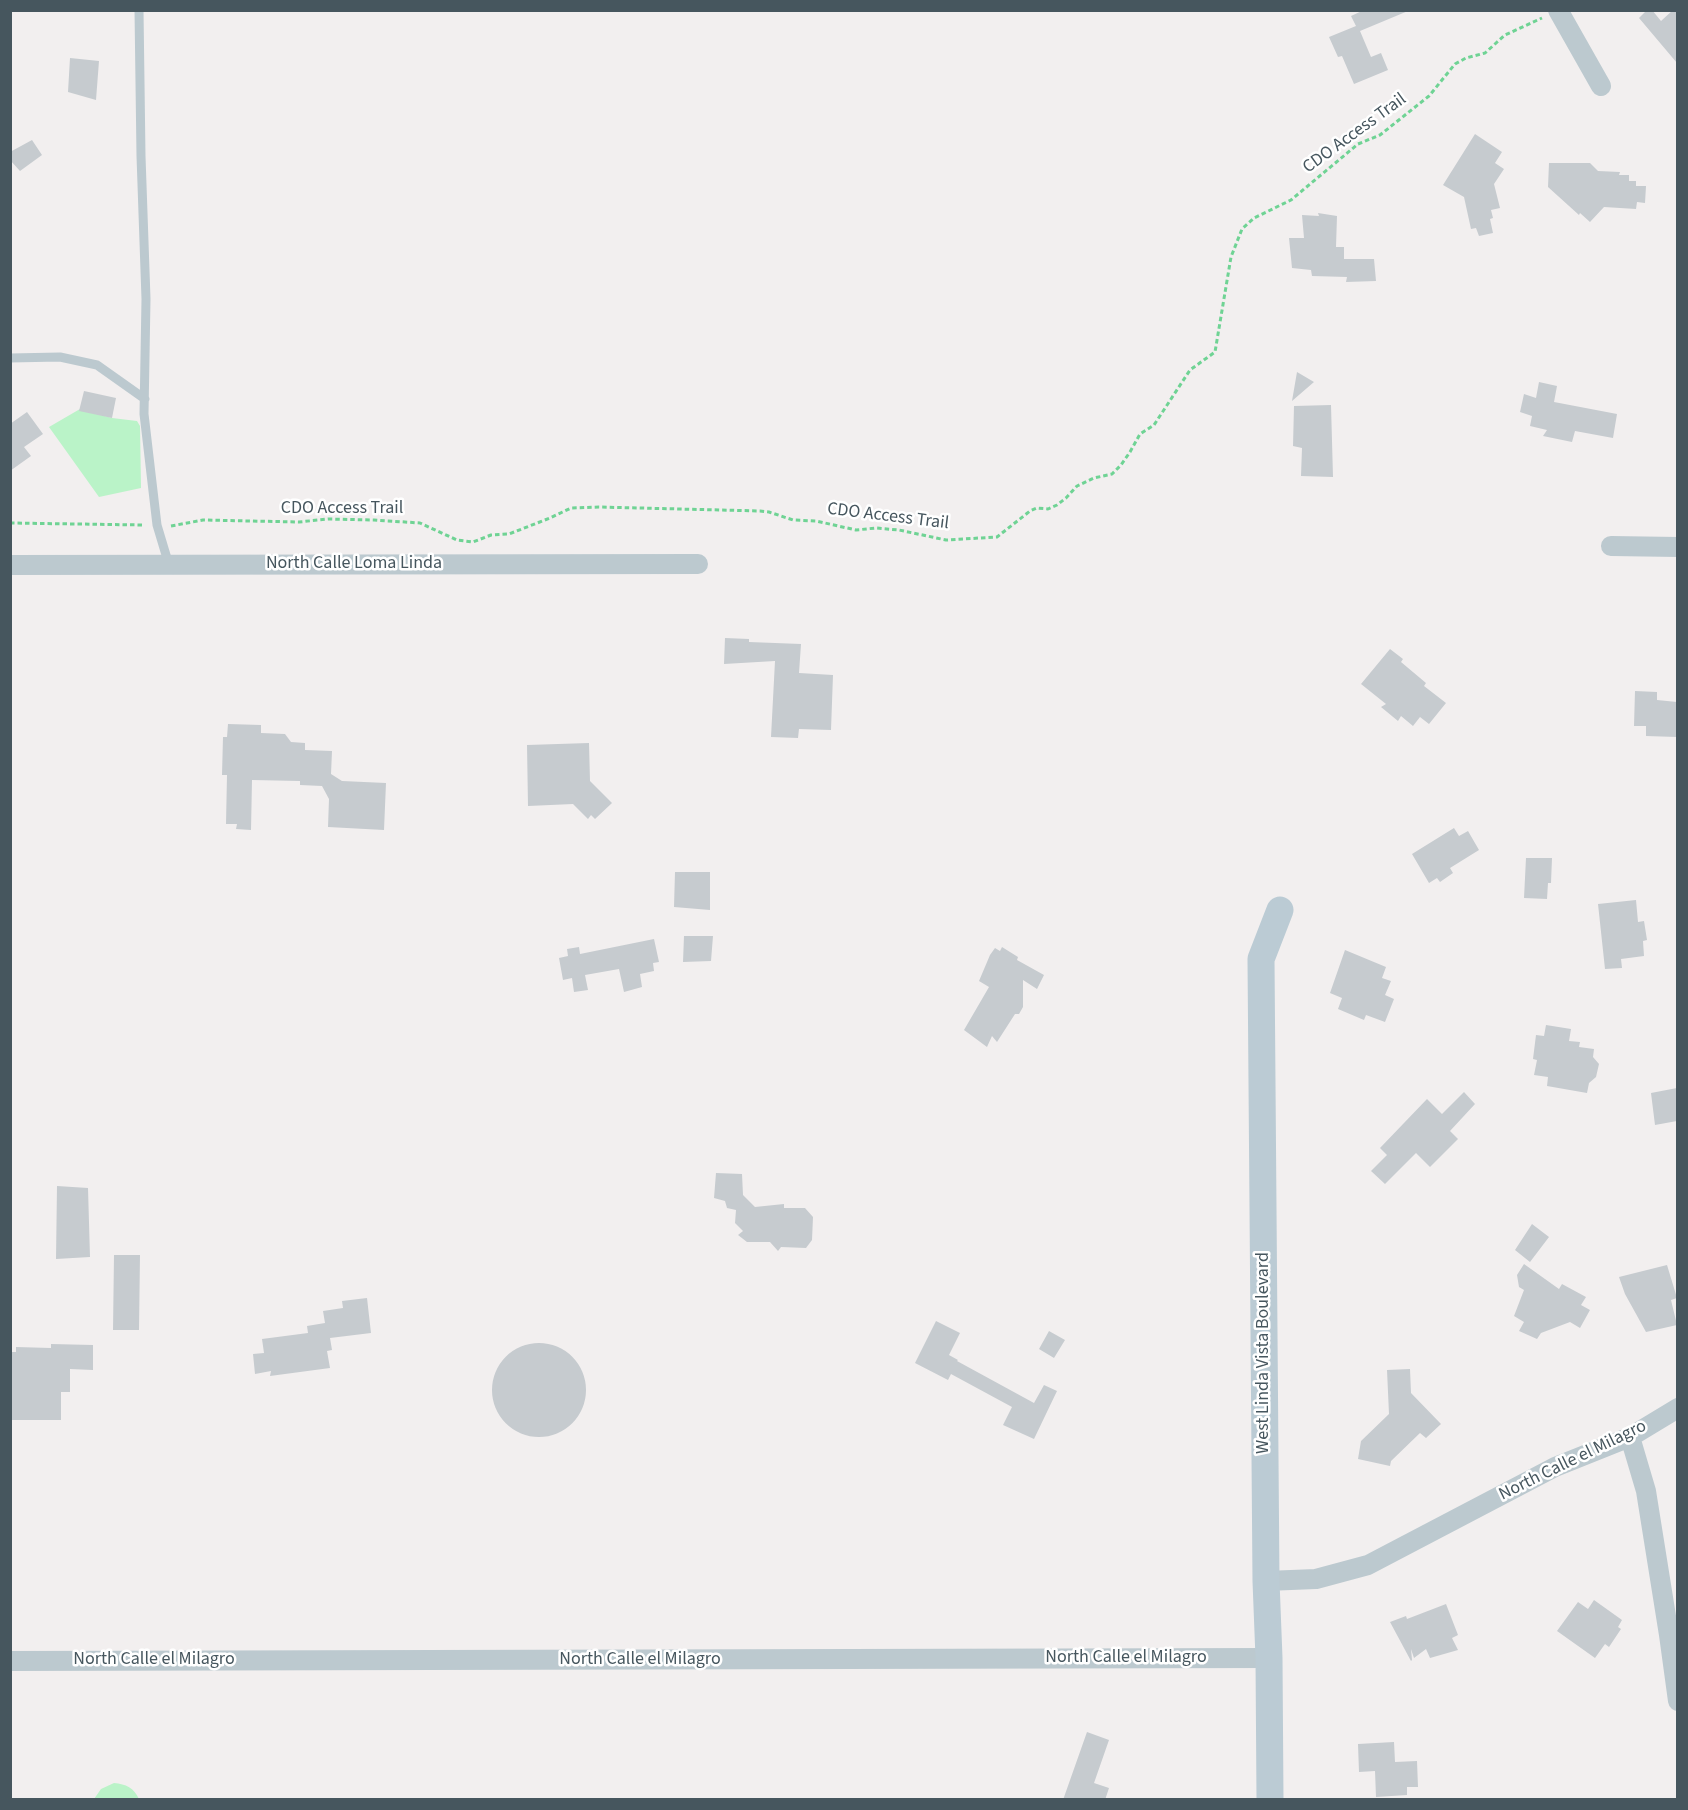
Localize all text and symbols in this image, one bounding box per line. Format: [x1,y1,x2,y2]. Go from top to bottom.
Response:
street label: CDO Access Trail [1299,89,1411,179]
street label: CDO Access Trail [281,498,403,520]
street label: CDO Access Trail [826,499,950,535]
street label: North Calle Loma Linda [266,553,442,575]
street label: West Linda Vista Boulevard [1253,1252,1275,1454]
street label: North Calle el Milagro [1496,1416,1650,1506]
street label: North Calle el Milagro [1045,1647,1207,1669]
street label: North Calle el Milagro [73,1649,235,1671]
street label: North Calle el Milagro [559,1649,721,1671]

